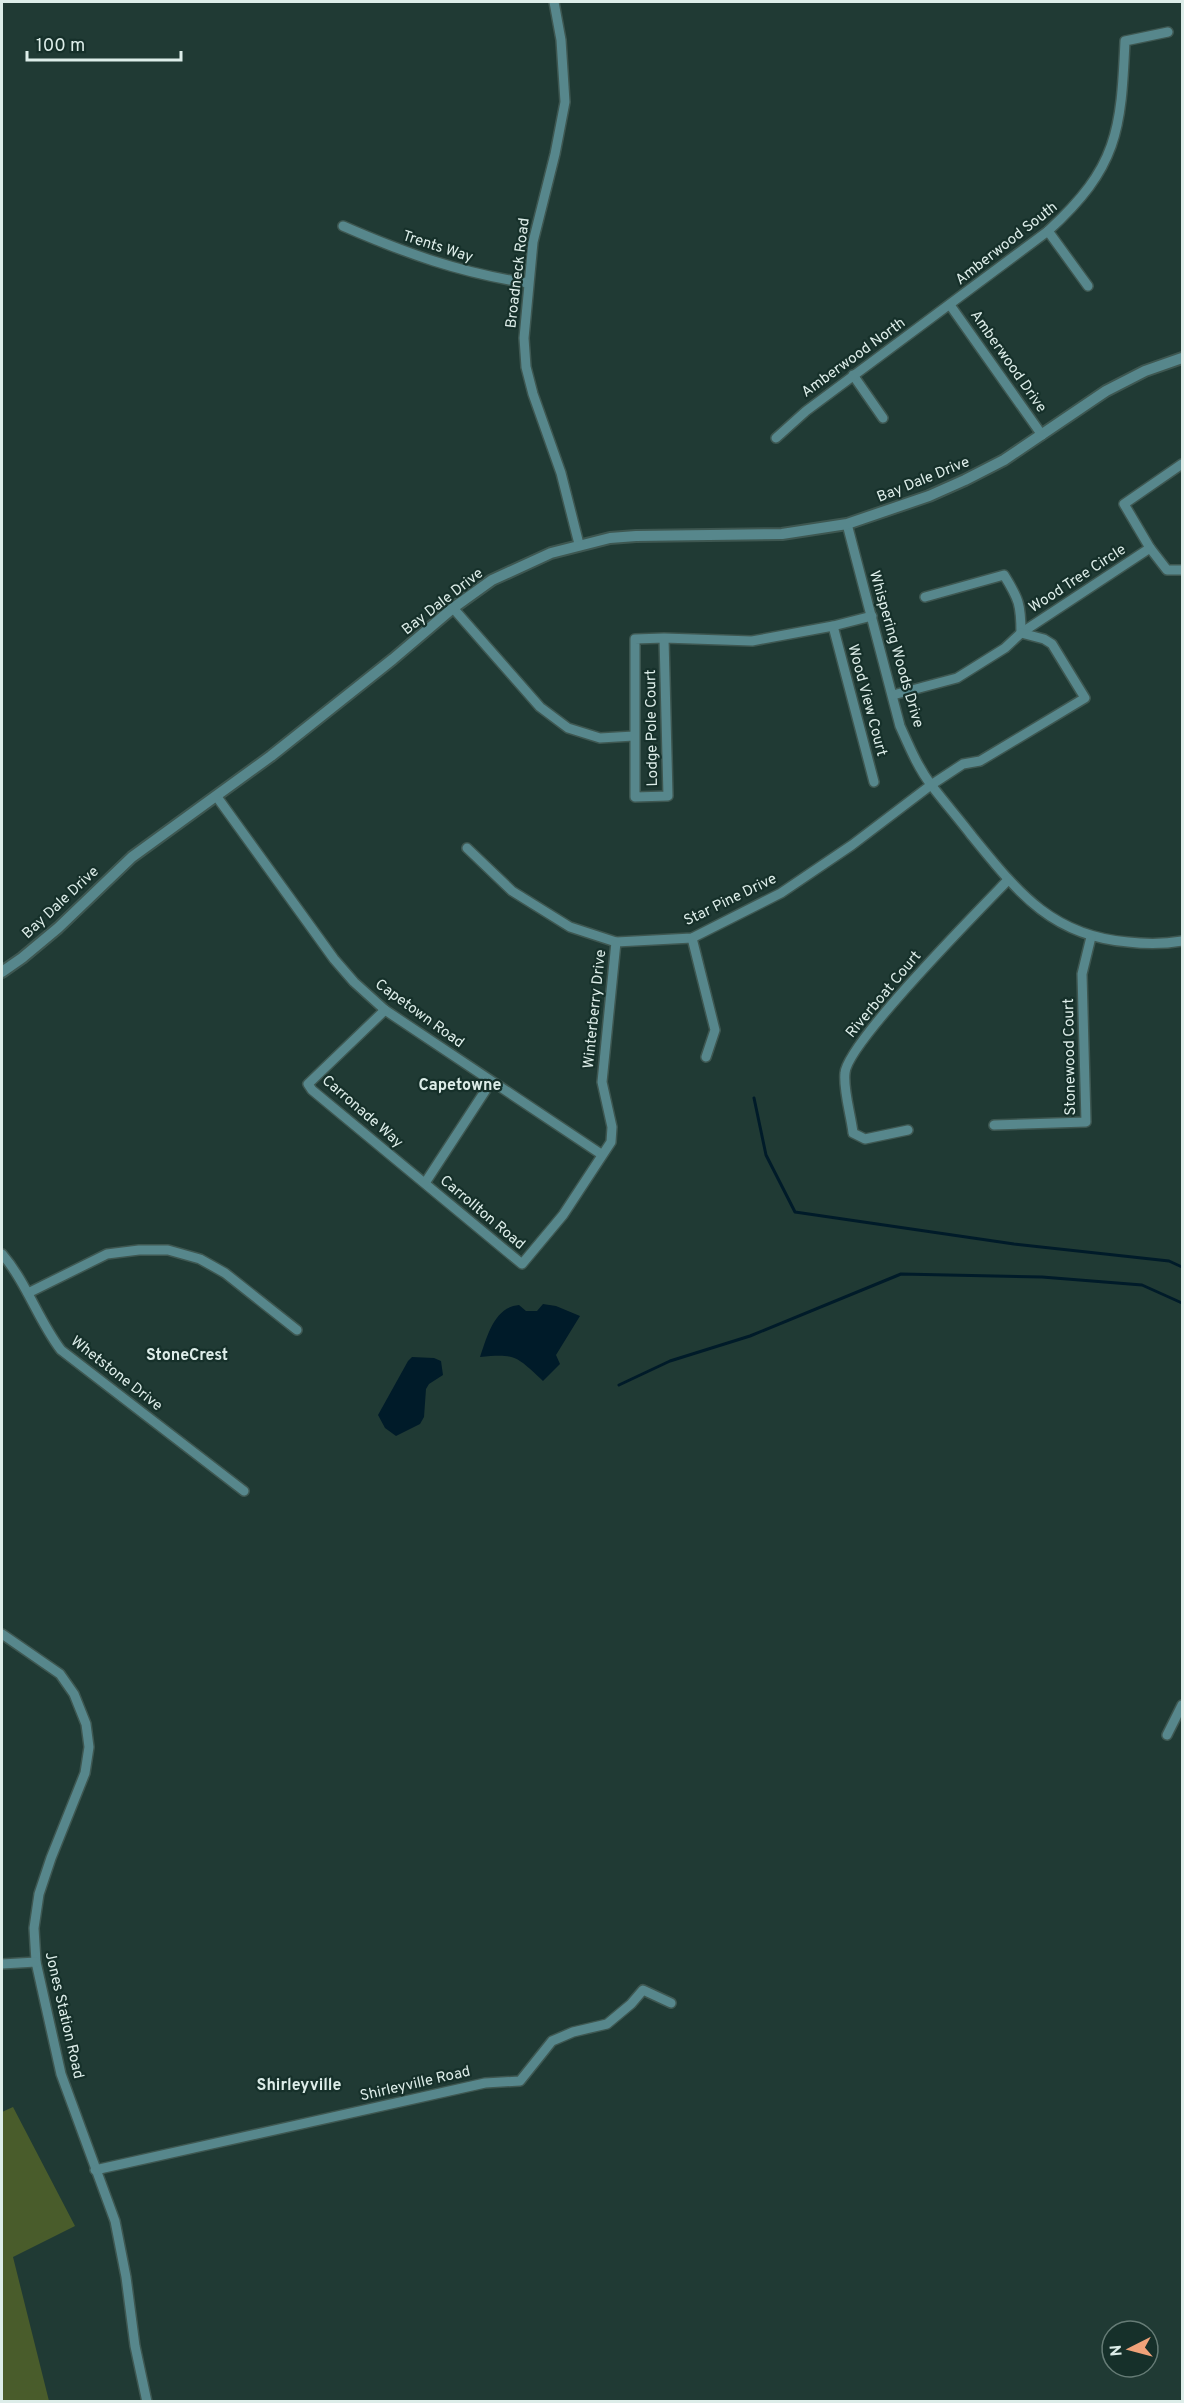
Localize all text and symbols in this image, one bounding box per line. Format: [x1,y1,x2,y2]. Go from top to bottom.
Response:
scale bar [27,24,182,62]
text: 100 m [36,35,85,58]
street label: Amberwood South [952,198,1062,290]
street label: Broadneck Road [502,217,535,330]
street label: Trents Way [400,227,475,268]
street label: Amberwood Drive [965,307,1050,417]
street label: Amberwood North [798,314,910,402]
street label: Bay Dale Drive [874,453,973,508]
street label: Wood Tree Circle [1026,541,1130,618]
street label: Bay Dale Drive [398,564,487,640]
street label: Whispering Woods Drive [864,569,927,730]
street label: Wood View Court [842,642,891,758]
street label: Lodge Pole Court [642,669,663,787]
street label: Bay Dale Drive [19,863,103,944]
street label: Star Pine Drive [681,870,780,931]
street label: Riverboat Court [842,948,926,1042]
street label: Winterberry Drive [580,949,611,1070]
street label: Capetown Road [371,975,467,1053]
street label: Stonewood Court [1060,998,1081,1116]
street label: Carronade Way [317,1072,407,1153]
district label: Capetowne [419,1076,502,1096]
street label: Carrollton Road [435,1172,529,1254]
street label: Whetstone Drive [66,1332,166,1416]
district label: StoneCrest [146,1346,228,1366]
street label: Jones Station Road [40,1950,87,2081]
street label: Shirleyville Road [358,2063,472,2106]
district label: Shirleyville [257,2076,342,2096]
north arrow [1100,2319,1160,2379]
text: N [1107,2344,1128,2357]

